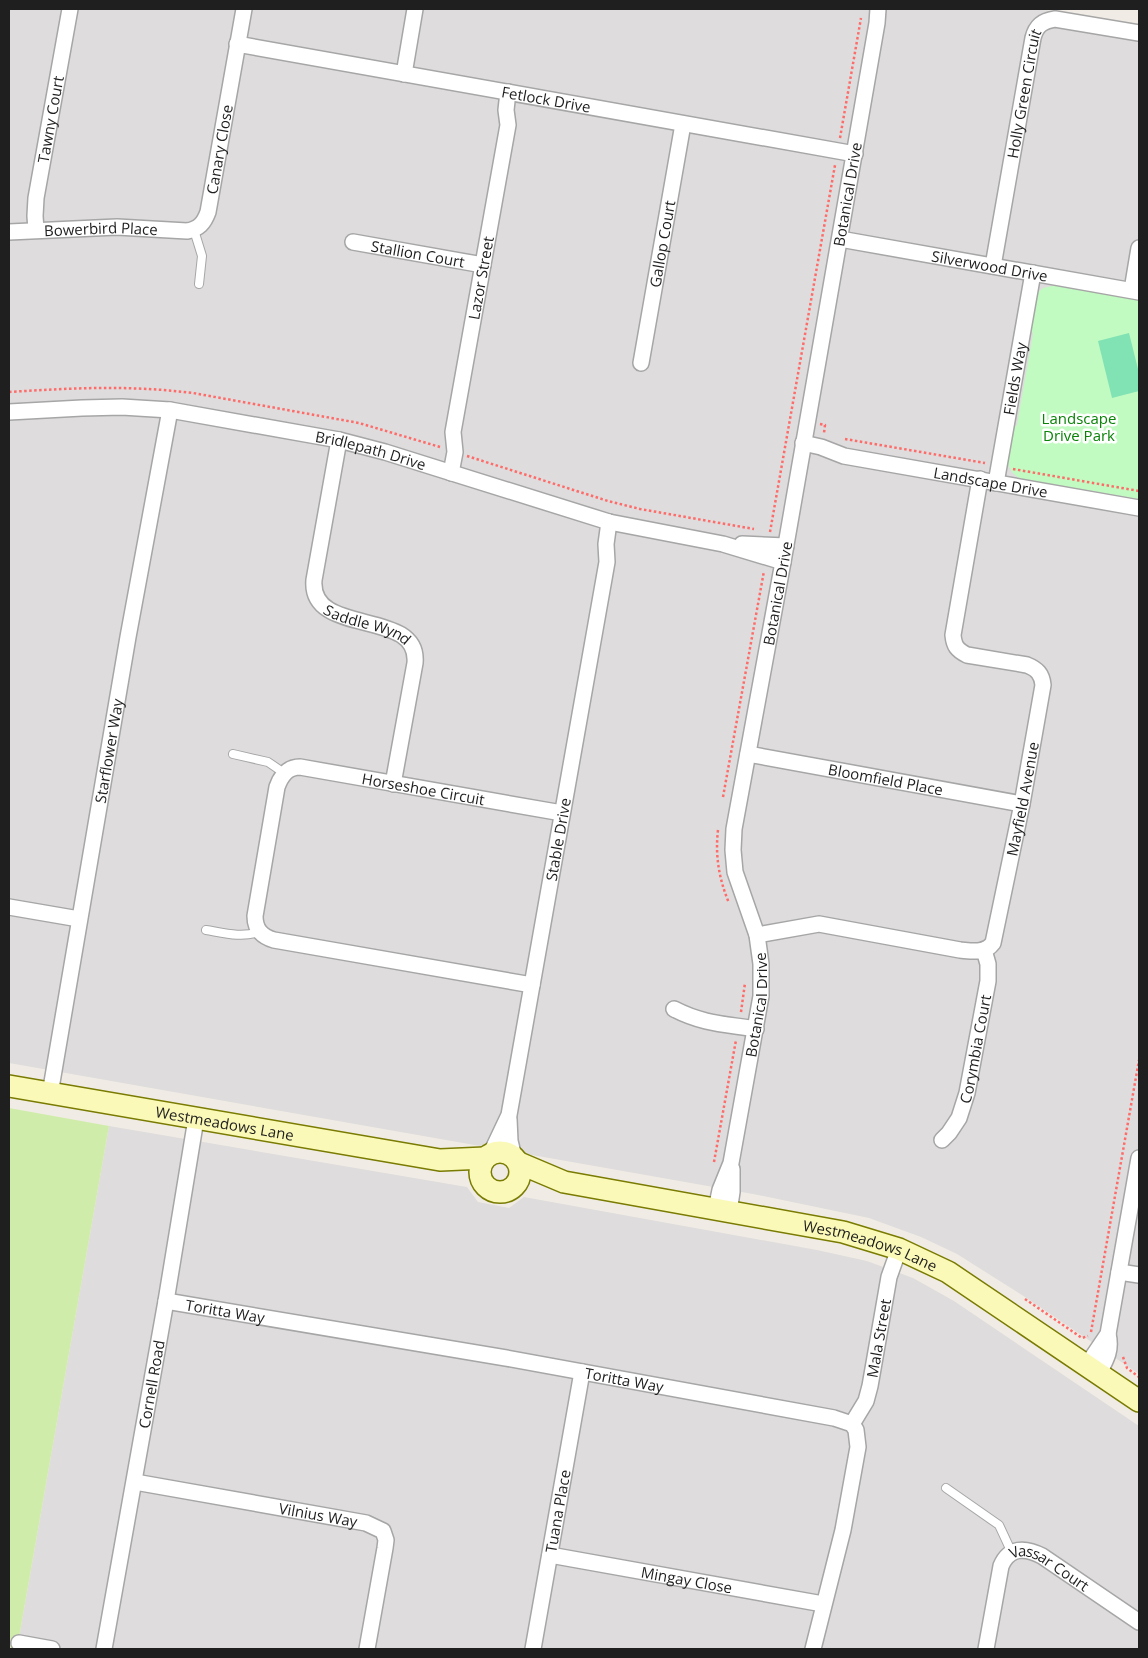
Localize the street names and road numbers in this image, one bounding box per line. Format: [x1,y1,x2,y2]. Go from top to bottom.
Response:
street label: Holly Green Circuit [1002,25,1045,160]
street label: Tawny Court [33,74,68,164]
street label: Fetlock Drive [500,81,592,117]
street label: Canary Close [201,103,237,196]
street label: Botanical Drive [828,141,866,248]
street label: Gallop Court [644,199,679,289]
street label: Bowerbird Place [44,217,158,240]
street label: Stallion Court [370,235,466,272]
street label: Lazor Street [463,235,498,321]
street label: Silverwood Drive [930,245,1049,286]
street label: Fields Way [998,340,1031,417]
street label: Bridlepath Drive [314,426,429,474]
street label: Landscape Drive [932,462,1049,502]
street label: Botanical Drive [758,540,796,647]
street label: Saddle Wynd [320,599,416,649]
street label: Starflower Way [90,697,127,805]
street label: Mayfield Avenue [1001,740,1043,858]
street label: Bloomfield Place [827,759,945,799]
street label: Horseshoe Circuit [360,768,486,809]
street label: Stable Drive [541,796,575,882]
street label: Botanical Drive [740,951,771,1059]
street label: Corymbia Court [954,993,995,1106]
street label: Westmeadows Lane [154,1101,296,1145]
street label: Westmeadows Lane [801,1215,941,1276]
street label: Toritta Way [184,1294,267,1327]
street label: Mala Street [862,1297,895,1379]
street label: Cornell Road [133,1338,169,1430]
street label: Toritta Way [583,1363,666,1397]
street label: Tuana Place [540,1468,575,1554]
street label: Vilnius Way [277,1498,360,1531]
street label: Vassar Court [1006,1540,1093,1595]
street label: Mingay Close [640,1562,734,1598]

